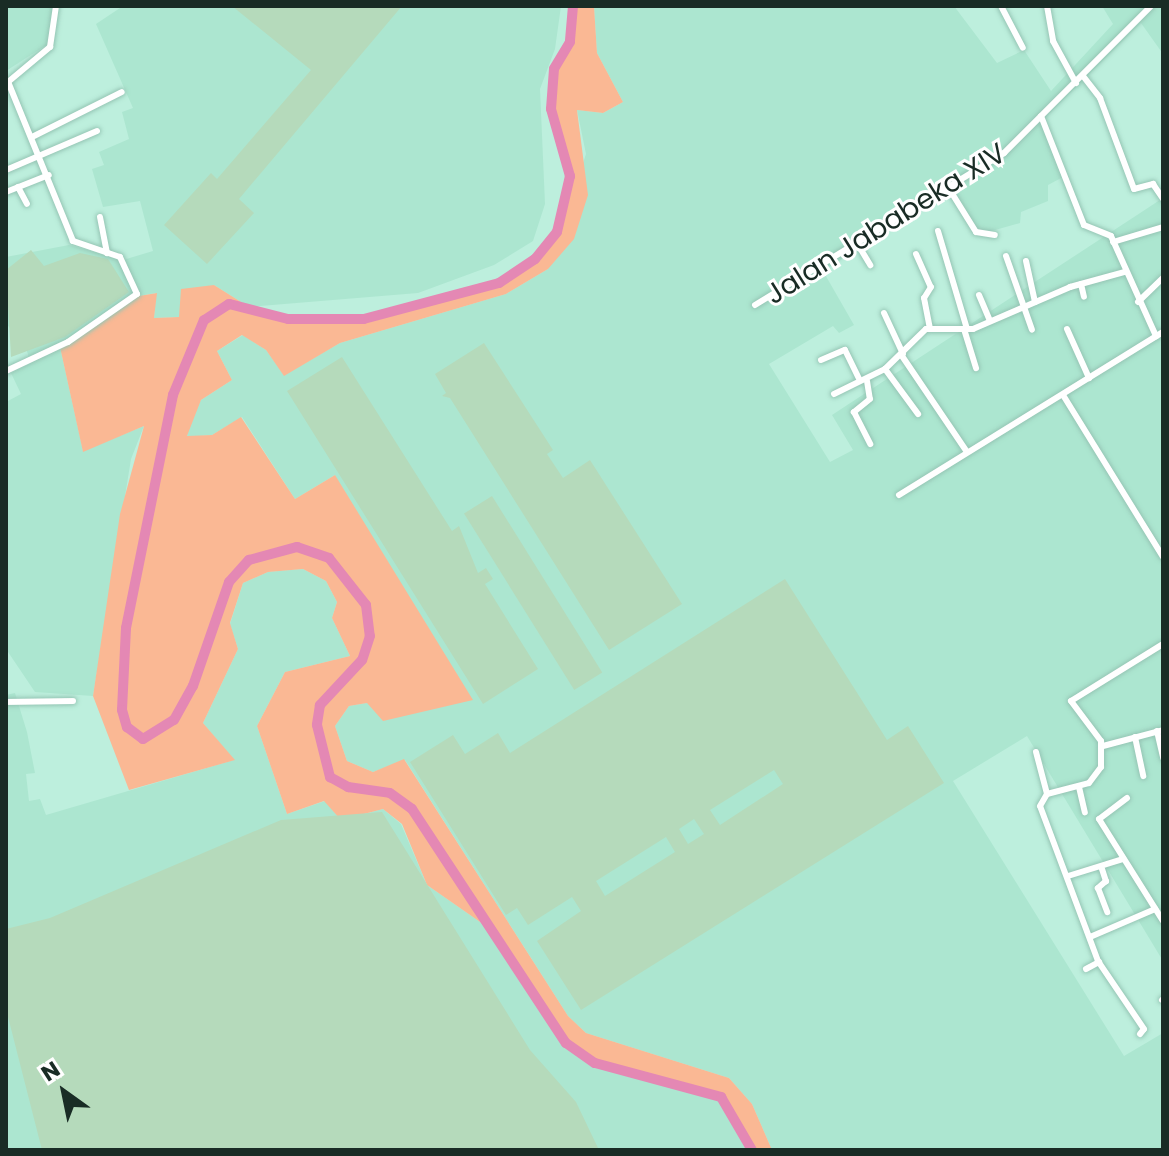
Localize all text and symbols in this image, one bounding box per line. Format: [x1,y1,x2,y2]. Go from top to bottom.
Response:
street label: Jalan Jababeka XIV [760,136,1012,312]
north arrow [24,1052,104,1132]
text: N [35,1054,66,1089]

